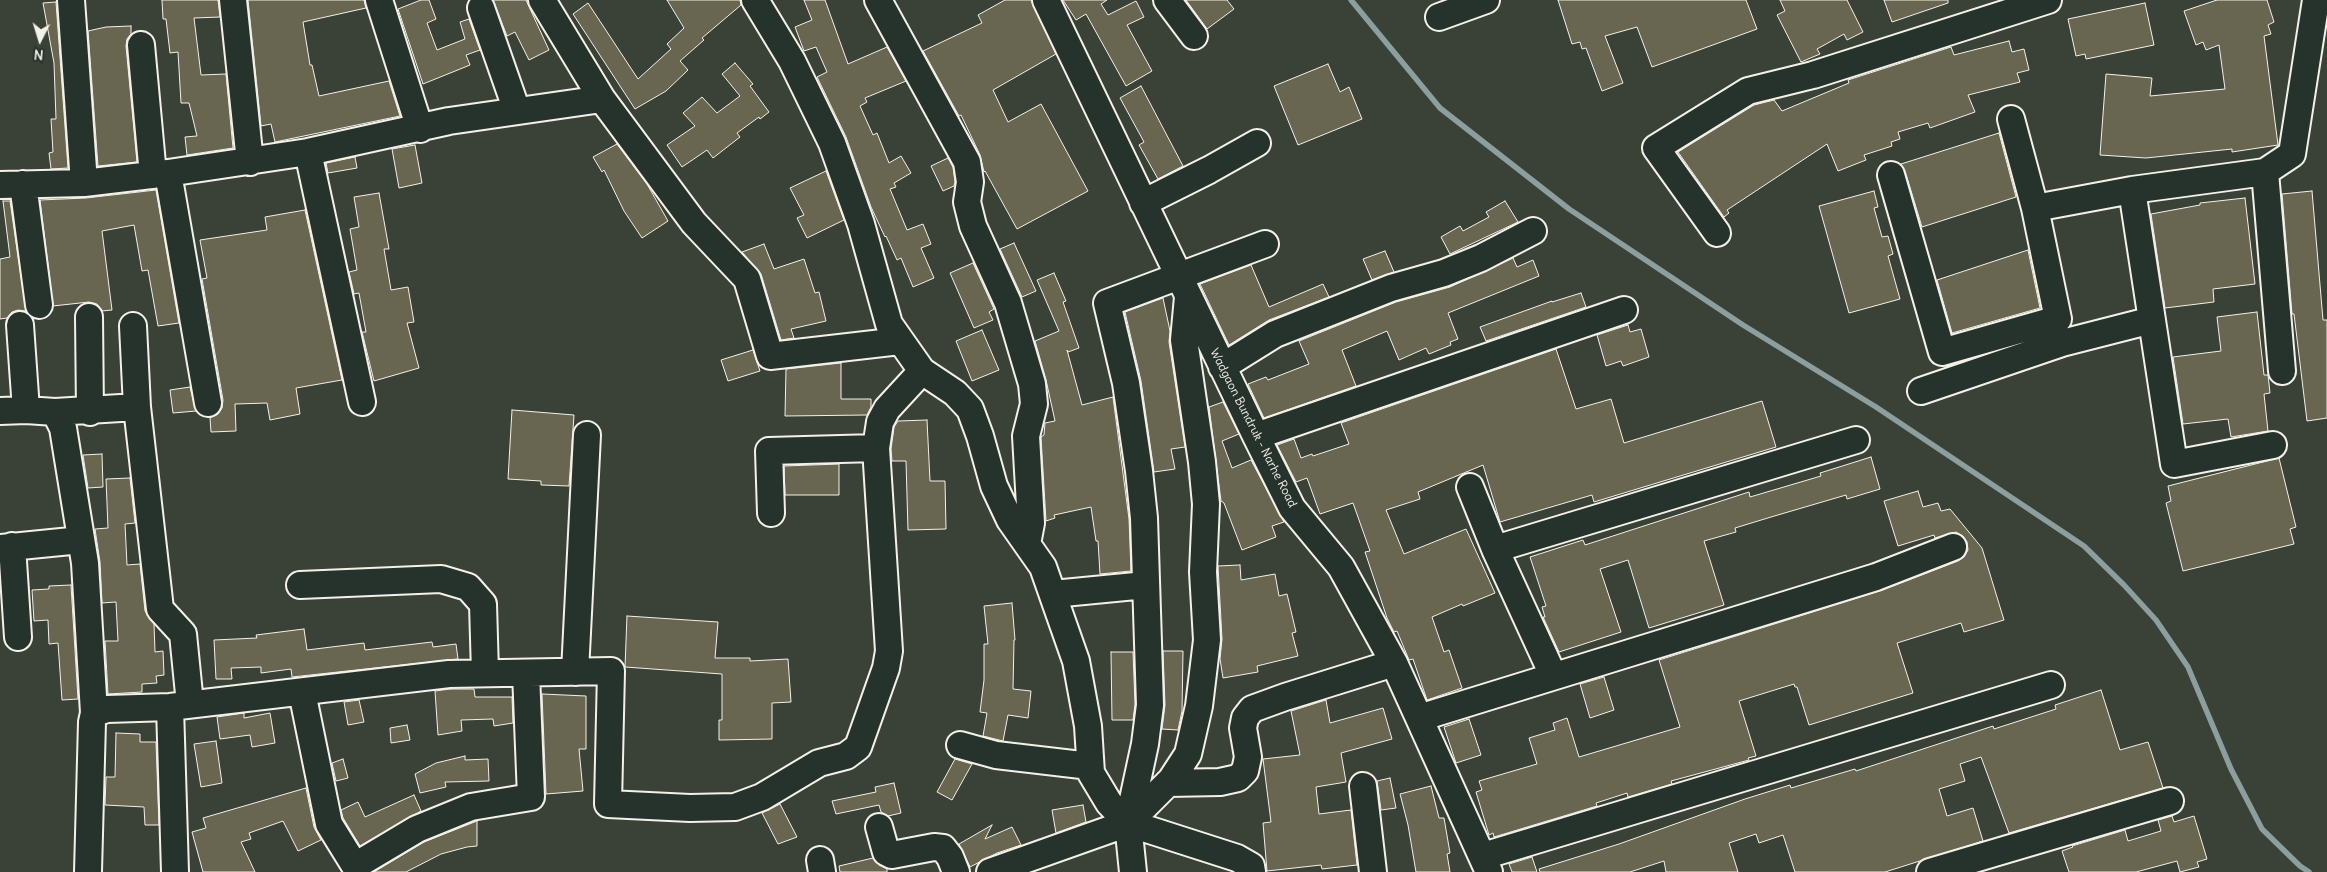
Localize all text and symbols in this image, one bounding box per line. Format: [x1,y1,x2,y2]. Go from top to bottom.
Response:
north arrow [15,15,65,65]
text: N [33,46,44,64]
street label: Wadgaon Bundruk - Narhe Road [1207,346,1299,510]

